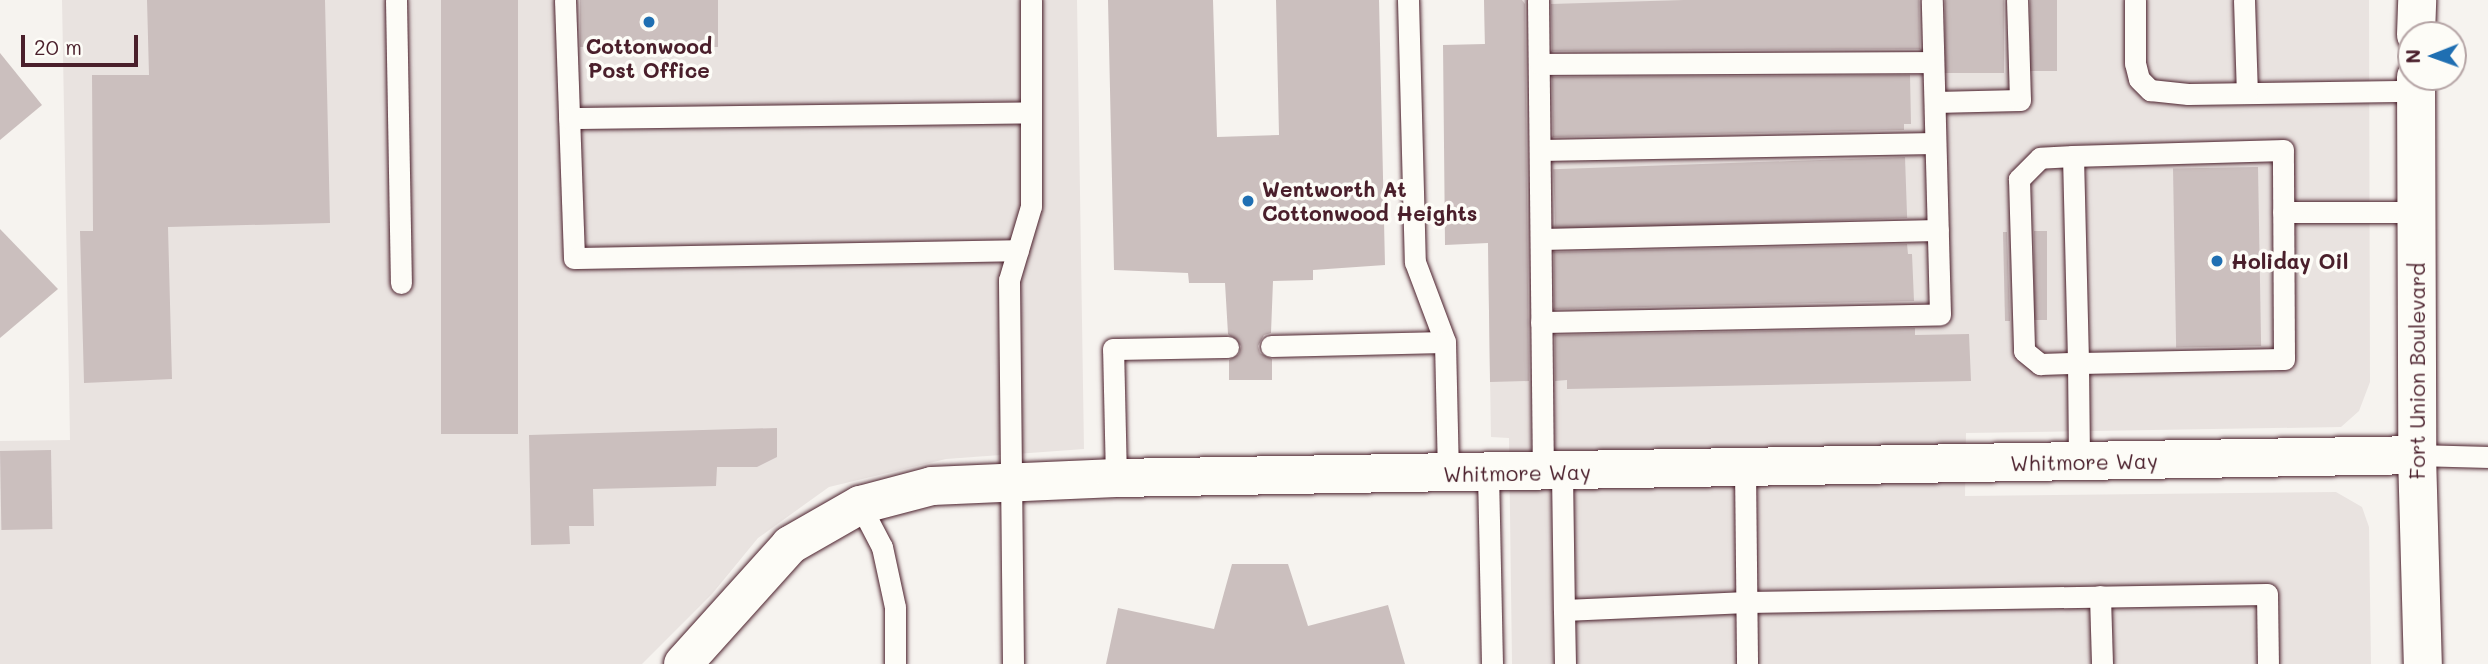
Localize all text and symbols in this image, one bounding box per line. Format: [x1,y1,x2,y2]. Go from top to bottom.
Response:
marker: Cottonwood Post Office [641,14,657,30]
scale bar [24,21,142,65]
north arrow [2397,21,2467,91]
text: 20 m [34,33,82,60]
place label: Cottonwood Post Office [586,33,712,83]
text: N [2400,49,2425,64]
place label: Wentworth At Cottonwood Heights [1262,176,1477,226]
marker: Wentworth At Cottonwood Heights [1240,193,1256,209]
place label: Holiday Oil [2231,248,2348,274]
marker: Holiday Oil [2209,253,2225,269]
street label: Fort Union Boulevard [2404,263,2430,479]
street label: Whitmore Way [2010,448,2158,476]
street label: Whitmore Way [1443,459,1591,487]

